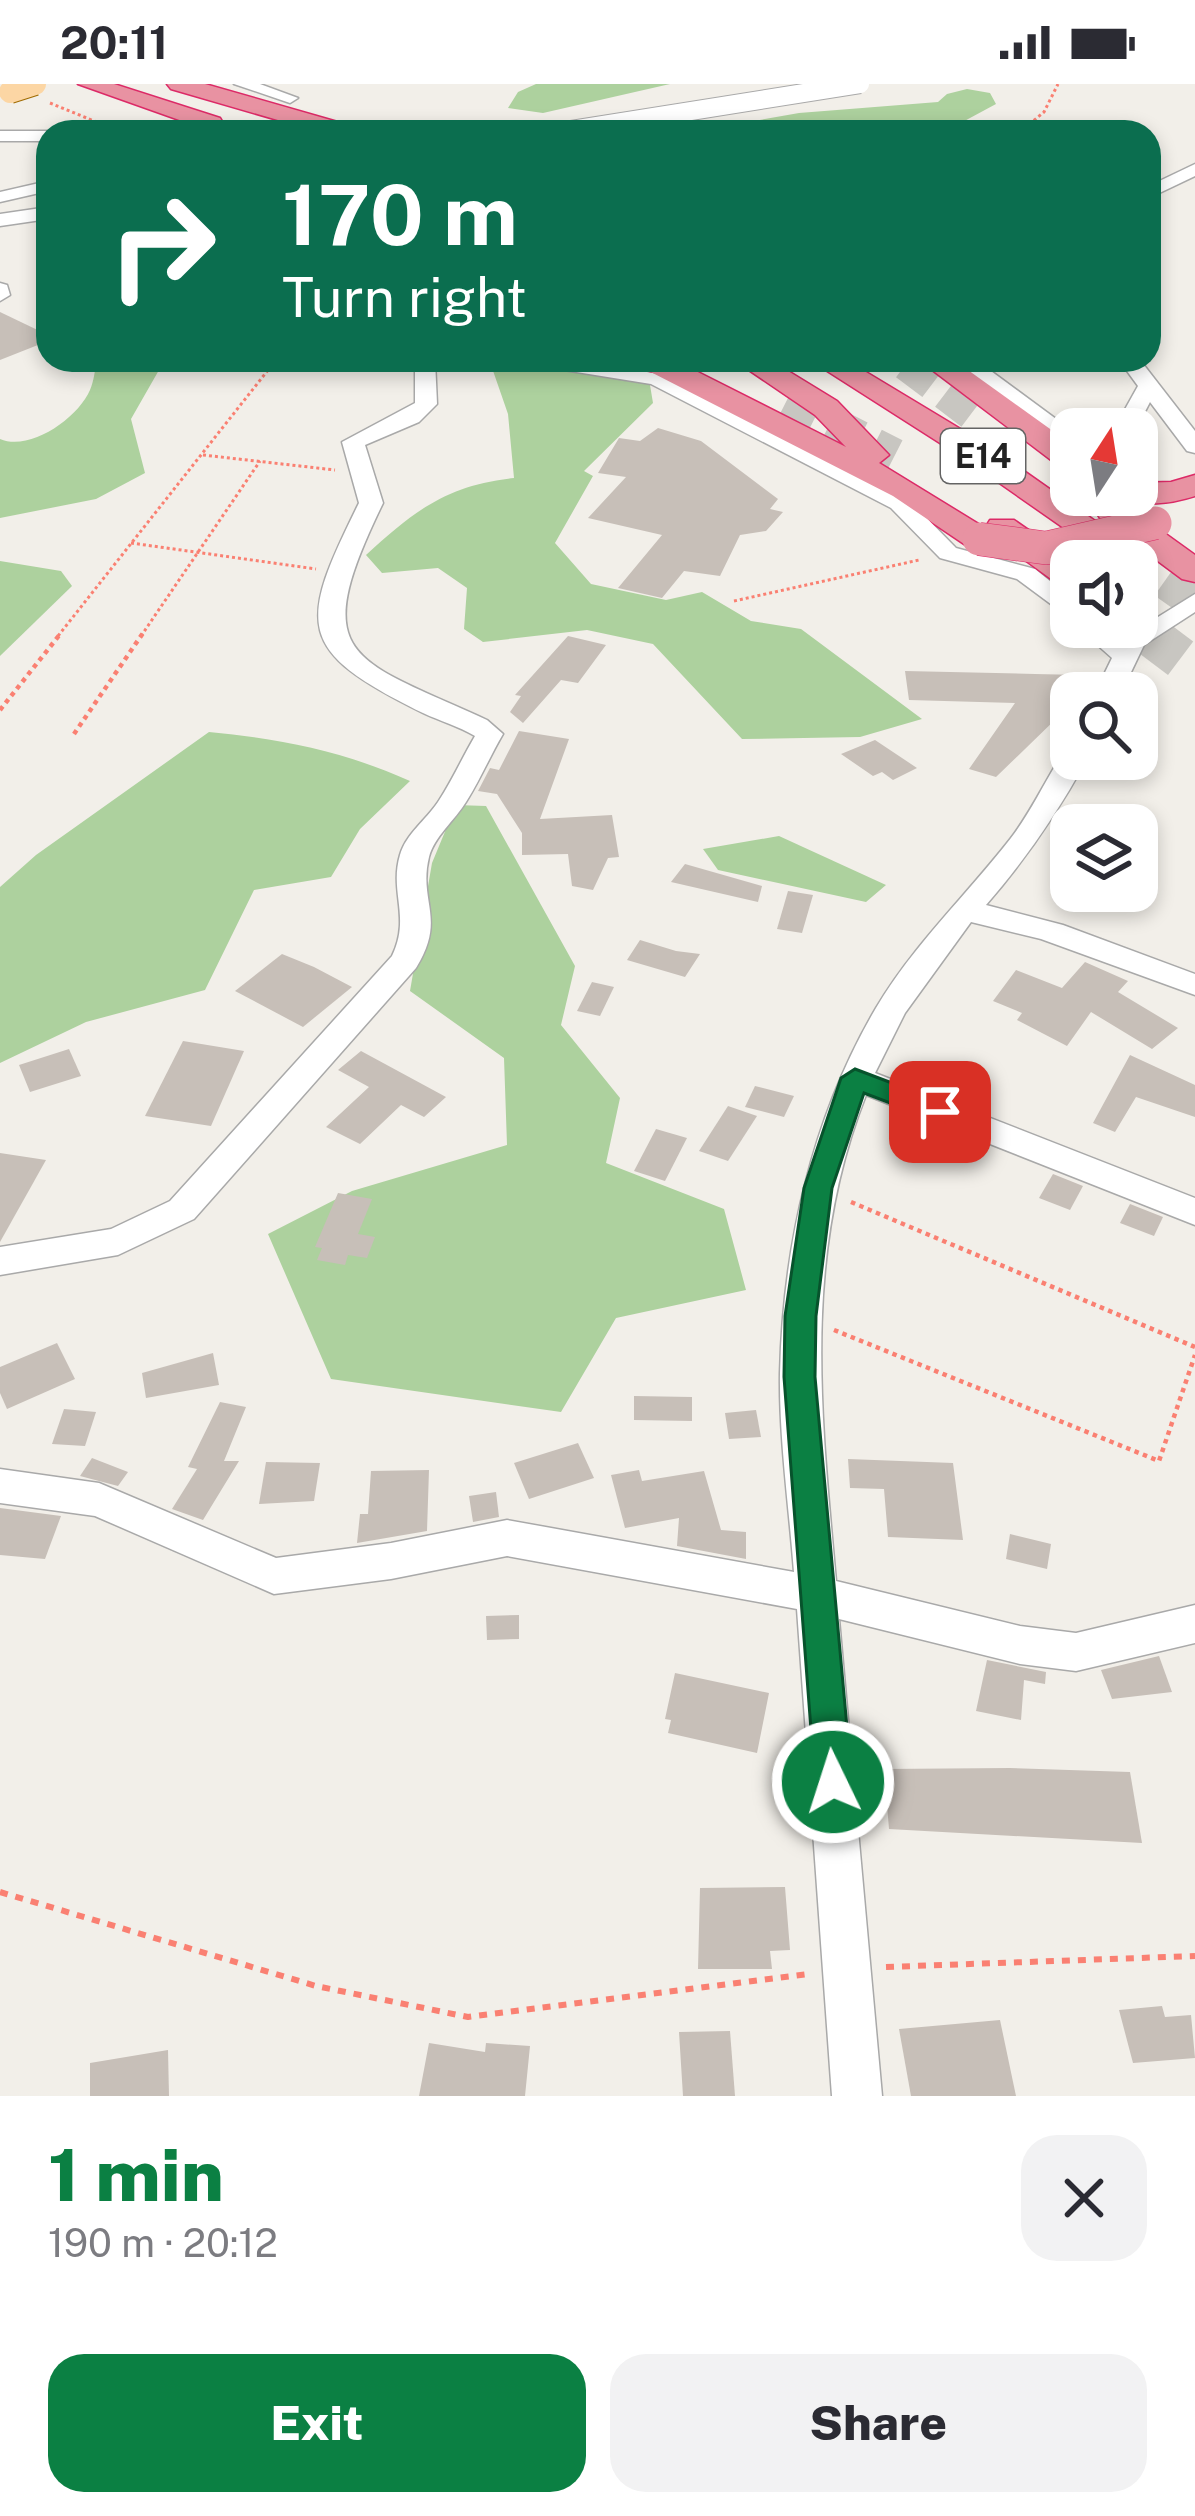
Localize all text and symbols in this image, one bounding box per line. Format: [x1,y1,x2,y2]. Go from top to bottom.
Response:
text: 20:11 [60,16,168,69]
text: 170 m [282,165,518,264]
icon: right [84,168,240,324]
text: Turn right [282,266,527,329]
north arrow [1050,408,1158,516]
map controls [1050,408,1158,912]
road number: E14 [941,429,1025,483]
button: sound [1050,540,1158,648]
button: search [1050,672,1158,780]
button: layers [1050,804,1158,912]
pin [889,1061,991,1163]
icon: arrive [907,1079,973,1145]
position arrow [770,1719,896,1845]
text: 1 min [48,2133,224,2217]
button: close [1021,2135,1147,2261]
text: 190 m · 20:12 [48,2220,278,2266]
button: Exit [48,2354,586,2492]
button: Share [610,2354,1147,2492]

